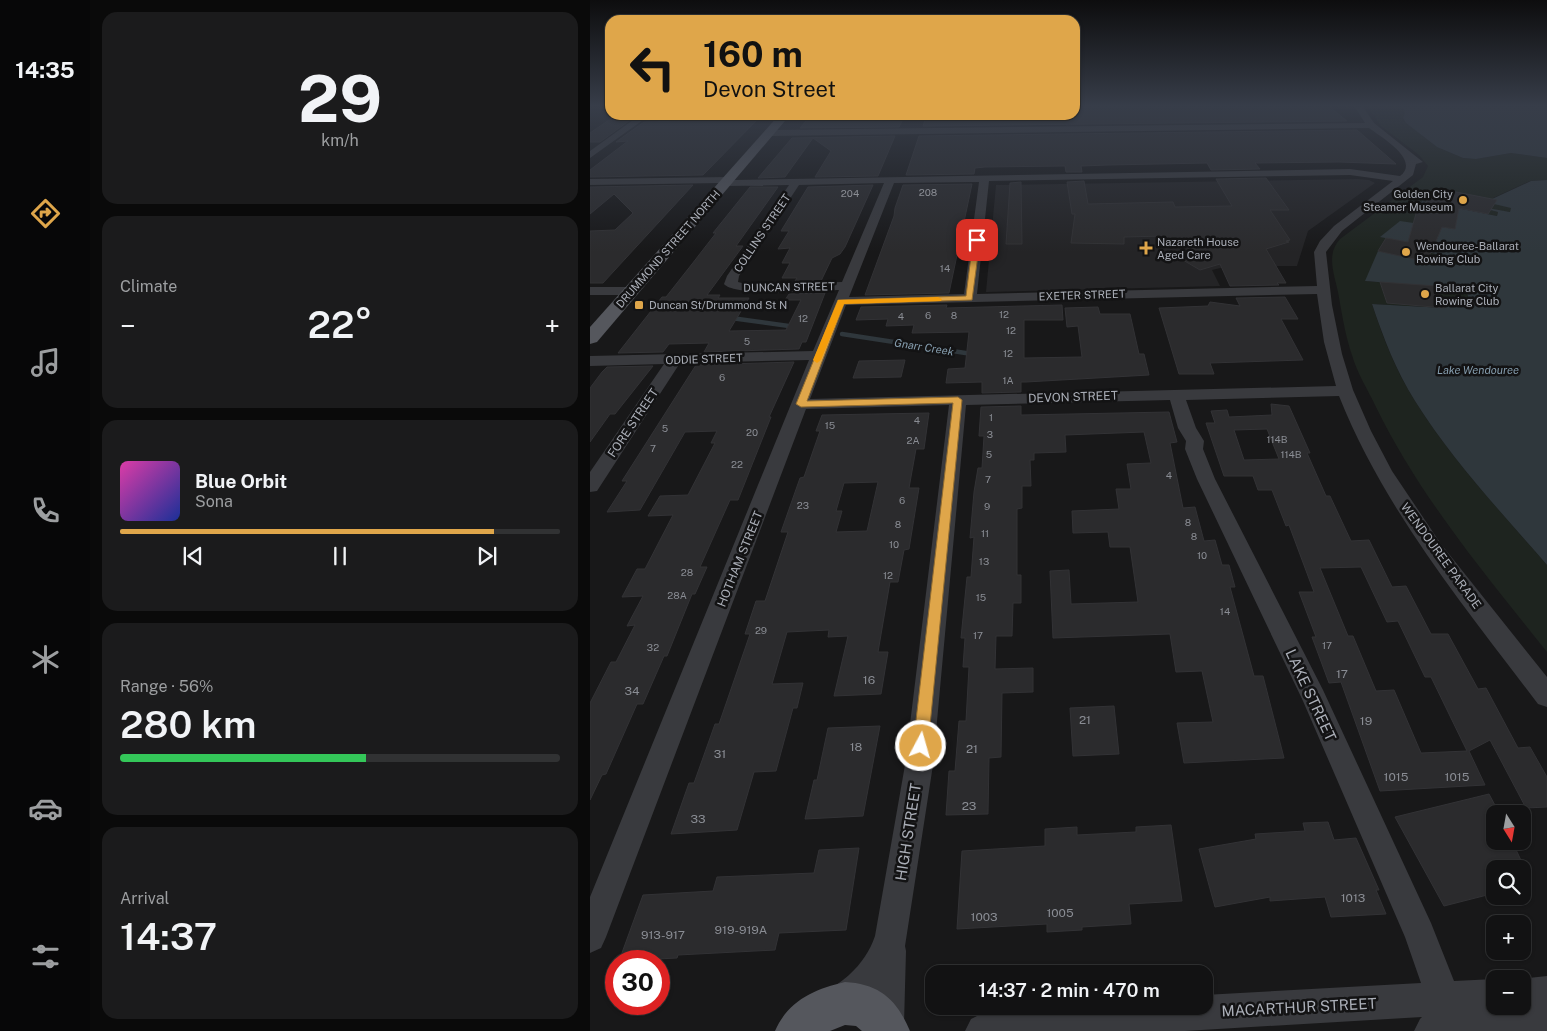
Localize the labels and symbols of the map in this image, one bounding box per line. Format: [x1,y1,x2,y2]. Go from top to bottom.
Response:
house number: 208 [919,186,937,198]
house number: 204 [841,187,859,199]
street label: DRUMMOND STREET NORTH [614,188,722,310]
place label: Golden City Steamer Museum [1363,188,1453,213]
street label: COLLINS STREET [731,191,793,274]
marker: Golden City Steamer Museum [1457,194,1469,206]
pin [956,219,998,261]
place label: Nazareth House Aged Care [1157,236,1239,261]
place label: Wendouree-Ballarat Rowing Club [1416,240,1519,265]
marker: Nazareth House Aged Care [1139,241,1153,255]
marker: Wendouree-Ballarat Rowing Club [1400,246,1412,258]
house number: 14 [940,262,950,274]
street label: DUNCAN STREET [743,280,835,294]
place label: Ballarat City Rowing Club [1435,282,1500,307]
street label: EXETER STREET [1038,287,1126,303]
marker: Ballarat City Rowing Club [1419,288,1431,300]
marker: Duncan St/Drummond St N [633,299,645,311]
place label: Duncan St/Drummond St N [649,299,787,311]
house number: 12 [999,308,1009,320]
house number: 6 [925,309,931,321]
house number: 8 [951,309,957,321]
house number: 4 [898,310,904,322]
house number: 12 [798,312,808,324]
house number: 12 [1006,324,1016,336]
house number: 5 [744,335,750,347]
water label: Gnarr Creek [893,336,955,358]
house number: 12 [1003,347,1013,359]
street label: ODDIE STREET [665,352,743,366]
water label: Lake Wendouree [1437,364,1519,376]
house number: 6 [719,371,725,383]
house number: 1A [1002,374,1014,386]
street label: FORE STREET [605,386,661,460]
street label: DEVON STREET [1028,388,1118,406]
house number: 1 [989,411,993,423]
house number: 4 [914,414,920,426]
house number: 15 [825,419,835,431]
house number: 5 [662,422,668,434]
house number: 20 [746,426,758,438]
house number: 3 [987,428,993,440]
house number: 114B [1266,433,1288,445]
house number: 2A [906,434,920,446]
house number: 7 [650,442,656,454]
house number: 5 [986,448,992,460]
house number: 114B [1280,448,1302,460]
house number: 22 [731,458,743,470]
house number: 4 [1166,469,1172,481]
house number: 7 [985,473,991,485]
house number: 6 [899,494,905,506]
house number: 23 [797,499,809,511]
house number: 9 [984,500,990,512]
street label: WENDOUREE PARADE [1398,500,1484,612]
street label: HOTHAM STREET [714,509,766,609]
house number: 8 [1185,516,1191,528]
house number: 8 [895,518,901,530]
house number: 11 [981,527,989,539]
house number: 8 [1191,530,1197,542]
house number: 10 [889,538,899,550]
house number: 10 [1197,549,1207,561]
house number: 13 [979,555,989,567]
house number: 28 [681,566,693,578]
house number: 12 [883,569,893,581]
house number: 28A [667,589,687,601]
house number: 15 [976,591,986,603]
house number: 14 [1220,605,1230,617]
house number: 29 [755,624,767,636]
house number: 17 [973,629,983,641]
house number: 17 [1322,639,1332,651]
house number: 32 [647,641,659,653]
street label: LAKE STREET [1282,646,1340,744]
house number: 17 [1336,667,1348,681]
house number: 16 [863,673,875,687]
house number: 34 [624,684,640,698]
house number: 21 [1079,713,1091,727]
house number: 19 [1360,714,1372,728]
position arrow [894,719,946,771]
house number: 18 [850,740,863,754]
house number: 21 [966,742,978,756]
house number: 31 [714,747,726,761]
house number: 1015 [1384,770,1409,784]
house number: 1015 [1445,770,1470,784]
street label: HIGH STREET [892,782,924,882]
house number: 23 [962,799,976,813]
north arrow [1486,805,1531,850]
house number: 33 [690,812,706,826]
house number: 1013 [1341,891,1365,905]
house number: 1005 [1046,906,1074,920]
house number: 1003 [971,910,997,924]
house number: 919-919A [715,923,768,937]
house number: 913-917 [641,928,685,942]
speed limit sign: 30 [605,950,670,1015]
street label: MACARTHUR STREET [1221,994,1377,1020]

